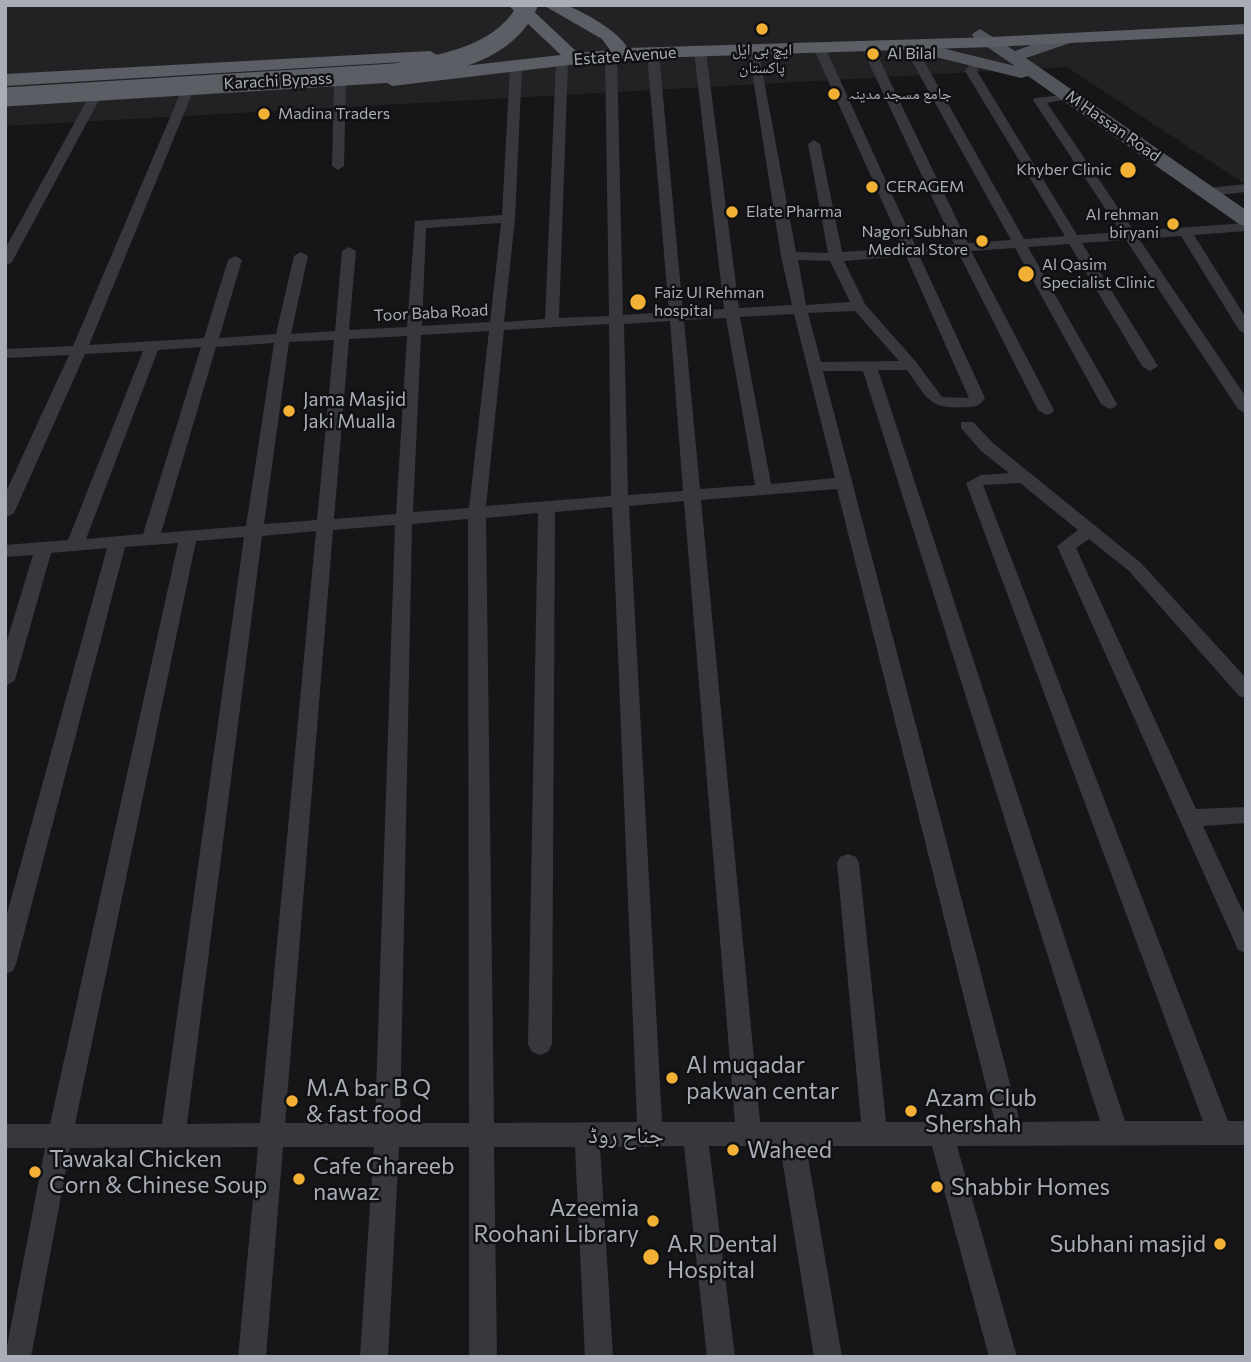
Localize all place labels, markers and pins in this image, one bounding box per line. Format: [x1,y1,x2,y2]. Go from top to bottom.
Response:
marker: ایچ بی ایل پاکستان [754,21,770,37]
place label: ایچ بی ایل پاکستان [732,40,792,78]
place label: Al Bilal [887,44,936,64]
marker: Al Bilal [865,46,881,62]
place label: جامع مسجد مدینہ [848,84,952,104]
marker: جامع مسجد مدینہ [826,86,842,102]
place label: Madina Traders [278,104,390,124]
marker: Madina Traders [256,106,272,122]
place label: Khyber Clinic [1016,160,1112,180]
marker: Khyber Clinic [1118,160,1138,180]
place label: CERAGEM [886,177,964,197]
marker: CERAGEM [864,179,880,195]
place label: Elate Pharma [746,202,842,222]
marker: Elate Pharma [724,204,740,220]
place label: Al rehman biryani [1086,205,1159,243]
marker: Al rehman biryani [1165,216,1181,232]
place label: Nagori Subhan Medical Store [861,222,968,260]
marker: Nagori Subhan Medical Store [974,233,990,249]
place label: Al Qasim Specialist Clinic [1042,255,1155,293]
marker: Al Qasim Specialist Clinic [1016,264,1036,284]
place label: Faiz Ul Rehman hospital [654,283,764,321]
marker: Faiz Ul Rehman hospital [628,292,648,312]
place label: Jama Masjid Jaki Mualla [303,389,406,433]
marker: Jama Masjid Jaki Mualla [281,403,297,419]
place label: Al muqadar pakwan centar [686,1051,839,1105]
marker: Al muqadar pakwan centar [664,1070,680,1086]
place label: M.A bar B Q & fast food [306,1074,431,1128]
place label: Azam Club Shershah [925,1084,1037,1138]
marker: M.A bar B Q & fast food [284,1093,300,1109]
marker: Azam Club Shershah [903,1103,919,1119]
place label: Waheed [747,1136,832,1164]
marker: Waheed [725,1142,741,1158]
place label: Tawakal Chicken Corn & Chinese Soup [49,1145,267,1199]
place label: Cafe Ghareeb nawaz [313,1152,455,1206]
marker: Tawakal Chicken Corn & Chinese Soup [27,1164,43,1180]
marker: Cafe Ghareeb nawaz [291,1171,307,1187]
place label: Shabbir Homes [951,1173,1110,1201]
marker: Shabbir Homes [929,1179,945,1195]
place label: Azeemia Roohani Library [473,1194,639,1248]
marker: Azeemia Roohani Library [645,1213,661,1229]
place label: A.R Dental Hospital [667,1230,778,1284]
place label: Subhani masjid [1050,1230,1206,1258]
marker: Subhani masjid [1212,1236,1228,1252]
marker: A.R Dental Hospital [641,1247,661,1267]

